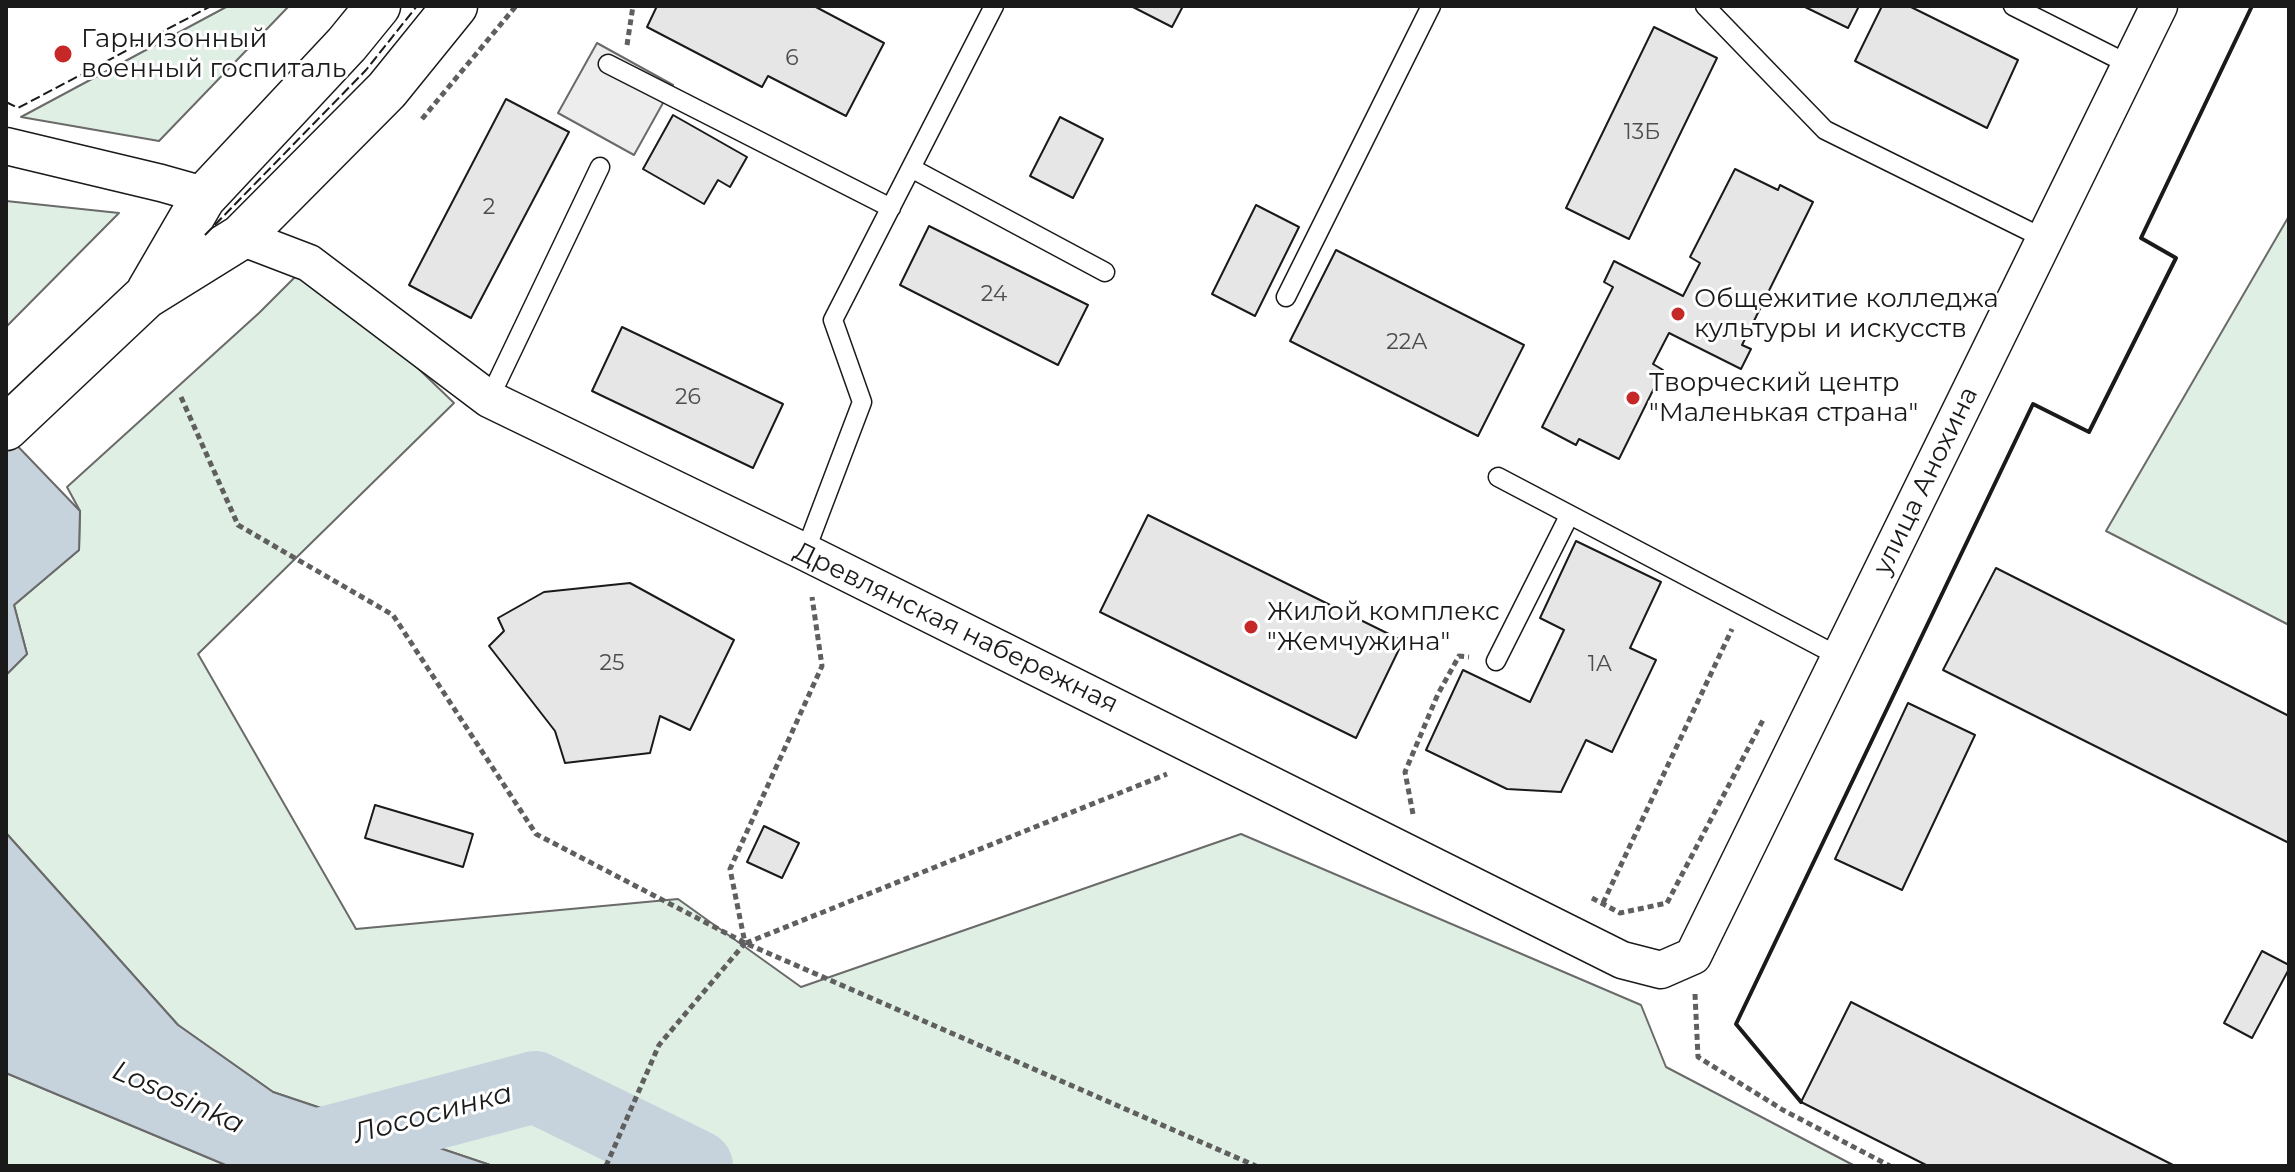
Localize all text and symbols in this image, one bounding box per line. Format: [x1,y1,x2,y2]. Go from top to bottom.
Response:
place label: Гарнизонный военный госпиталь [81,23,346,84]
marker: Гарнизонный военный госпиталь [52,43,74,65]
house number: 6 [785,46,799,72]
house number: 13Б [1624,120,1660,146]
house number: 2 [483,195,495,221]
house number: 24 [981,282,1007,308]
place label: Общежитие колледжа культуры и искусств [1694,283,1999,344]
marker: Общежитие колледжа культуры и искусств [1669,305,1687,323]
house number: 22А [1386,330,1428,356]
place label: Творческий центр "Маленькая страна" [1649,367,1918,428]
street label: улица Анохина [1867,382,1985,580]
house number: 26 [675,385,701,411]
marker: Творческий центр "Маленькая страна" [1624,389,1642,407]
street label: Древлянская набережная [789,536,1123,720]
place label: Жилой комплекс "Жемчужина" [1267,596,1500,658]
marker: Жилой комплекс "Жемчужина" [1242,618,1260,636]
house number: 25 [600,651,624,677]
house number: 1А [1588,652,1612,678]
water label: Lososinka [107,1054,249,1142]
water label: Лососинка [350,1077,516,1151]

